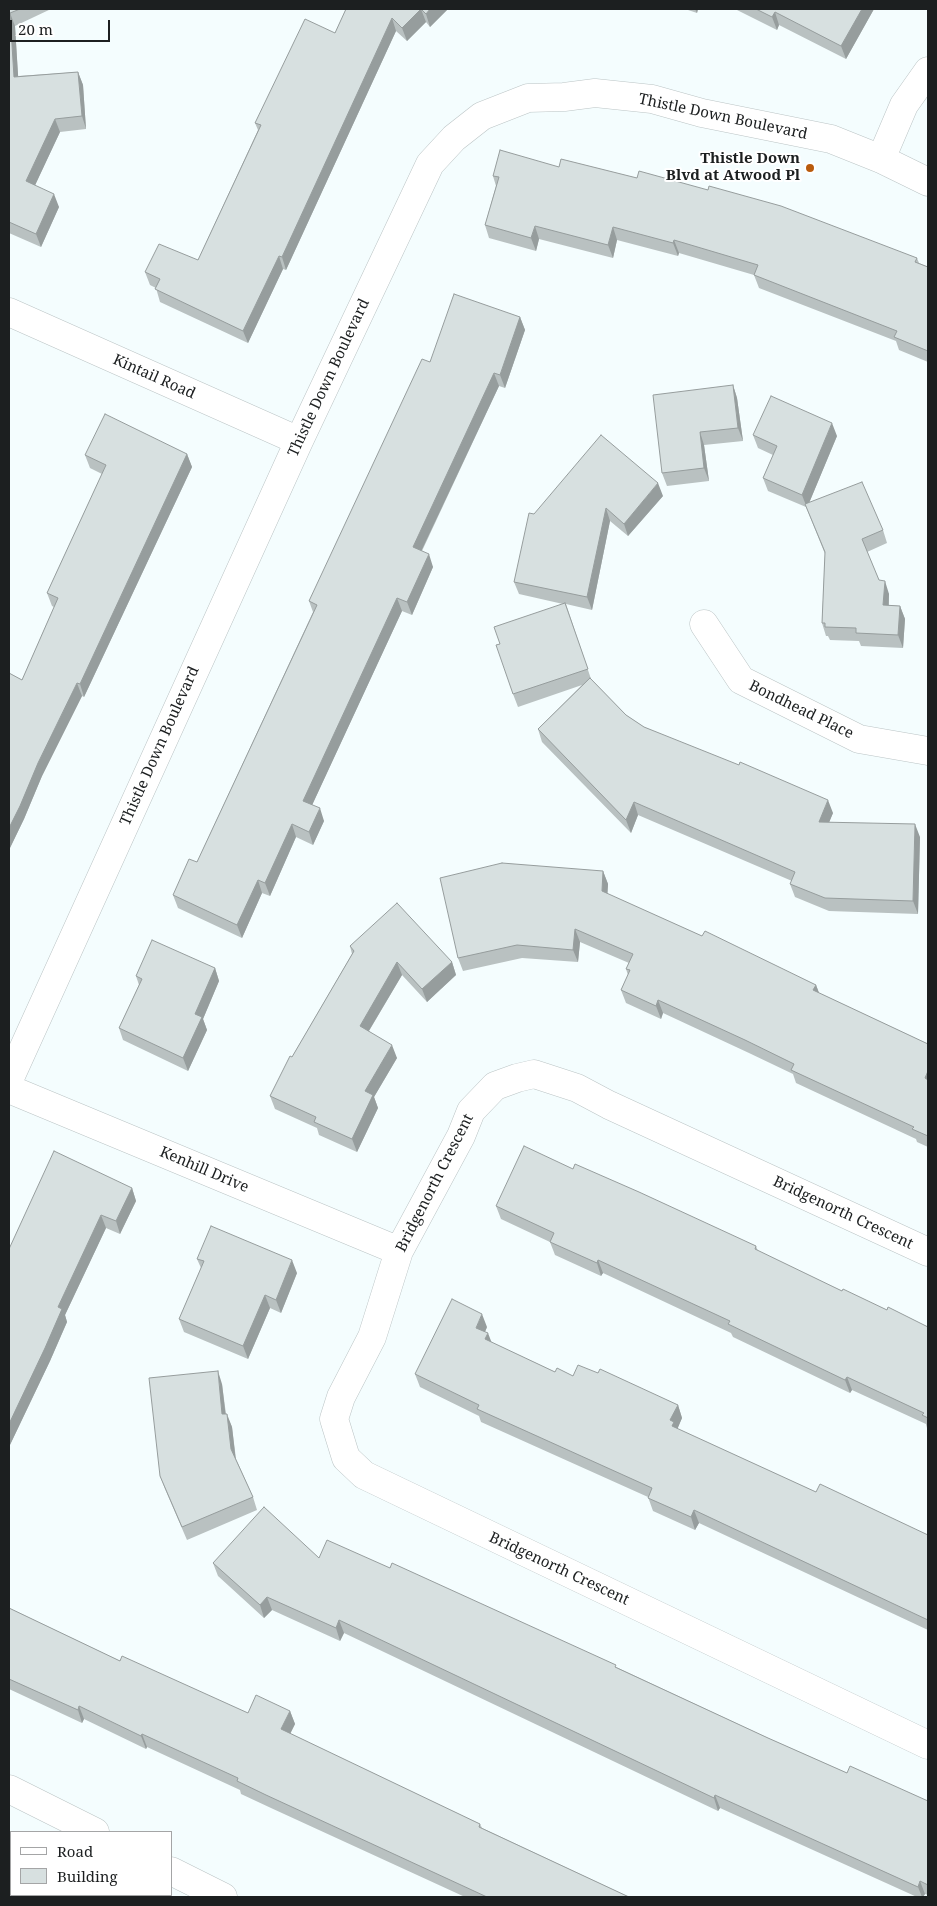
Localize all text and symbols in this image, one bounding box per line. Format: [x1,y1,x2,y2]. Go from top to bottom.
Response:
scale bar [12,10,112,42]
text: 20 m [18,19,53,39]
street label: Thistle Down Boulevard [637,90,809,144]
place label: Thistle Down Blvd at Atwood Pl [666,150,800,185]
marker: Thistle Down Blvd at Atwood Pl [804,162,816,174]
street label: Thistle Down Boulevard [284,296,374,460]
street label: Kintail Road [110,351,198,403]
street label: Thistle Down Boulevard [117,664,203,828]
street label: Bondhead Place [746,677,856,743]
street label: Bridgenorth Crescent [392,1111,478,1255]
street label: Kenhill Drive [157,1143,251,1197]
street label: Bridgenorth Crescent [770,1173,916,1253]
street label: Bridgenorth Crescent [486,1529,632,1609]
legend [10,1831,172,1896]
text: Road [57,1841,93,1861]
text: Building [57,1866,118,1886]

